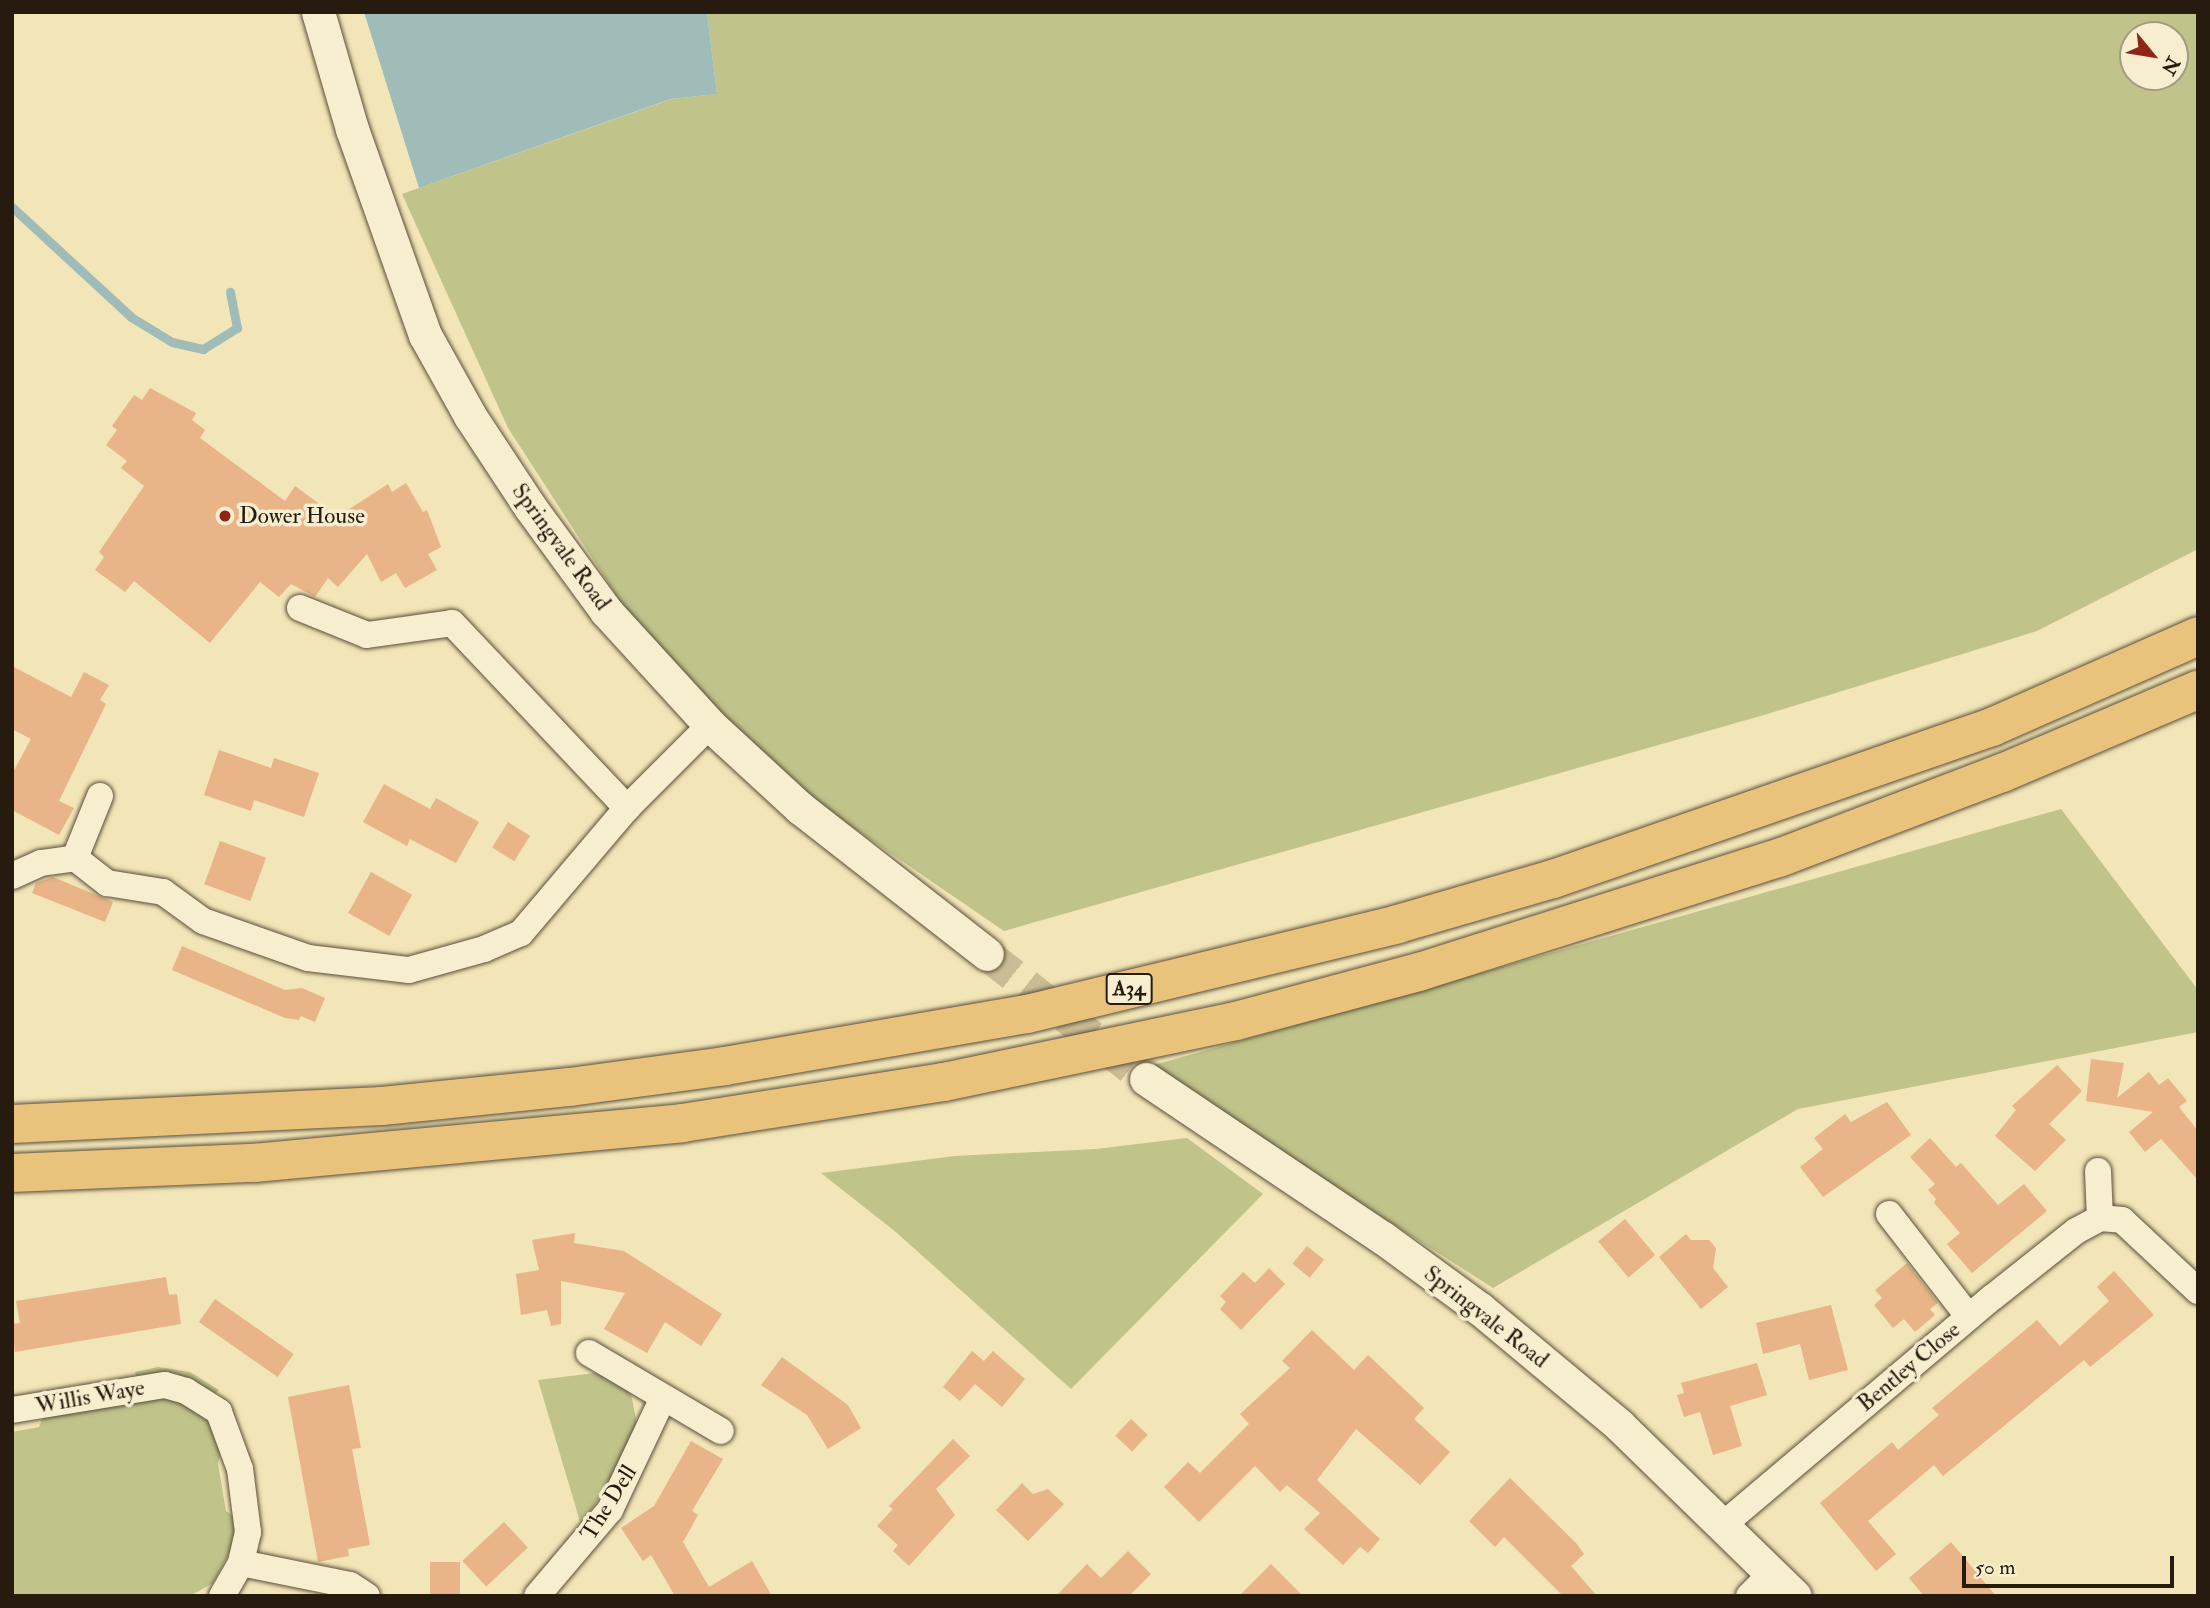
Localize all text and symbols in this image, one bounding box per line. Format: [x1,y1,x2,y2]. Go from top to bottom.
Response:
north arrow [2119,21,2189,91]
text: N [2156,52,2185,79]
street label: Springvale Road [506,478,616,616]
place label: Dower House [239,502,365,530]
marker: Dower House [217,508,233,524]
road number: A34 [1104,972,1154,1006]
street label: Springvale Road [1418,1260,1554,1374]
street label: Bentley Close [1852,1316,1966,1418]
street label: Willis Waye [33,1374,147,1420]
street label: The Dell [575,1460,643,1546]
scale bar [1965,1542,2177,1586]
text: 50 m [1975,1554,2016,1581]

